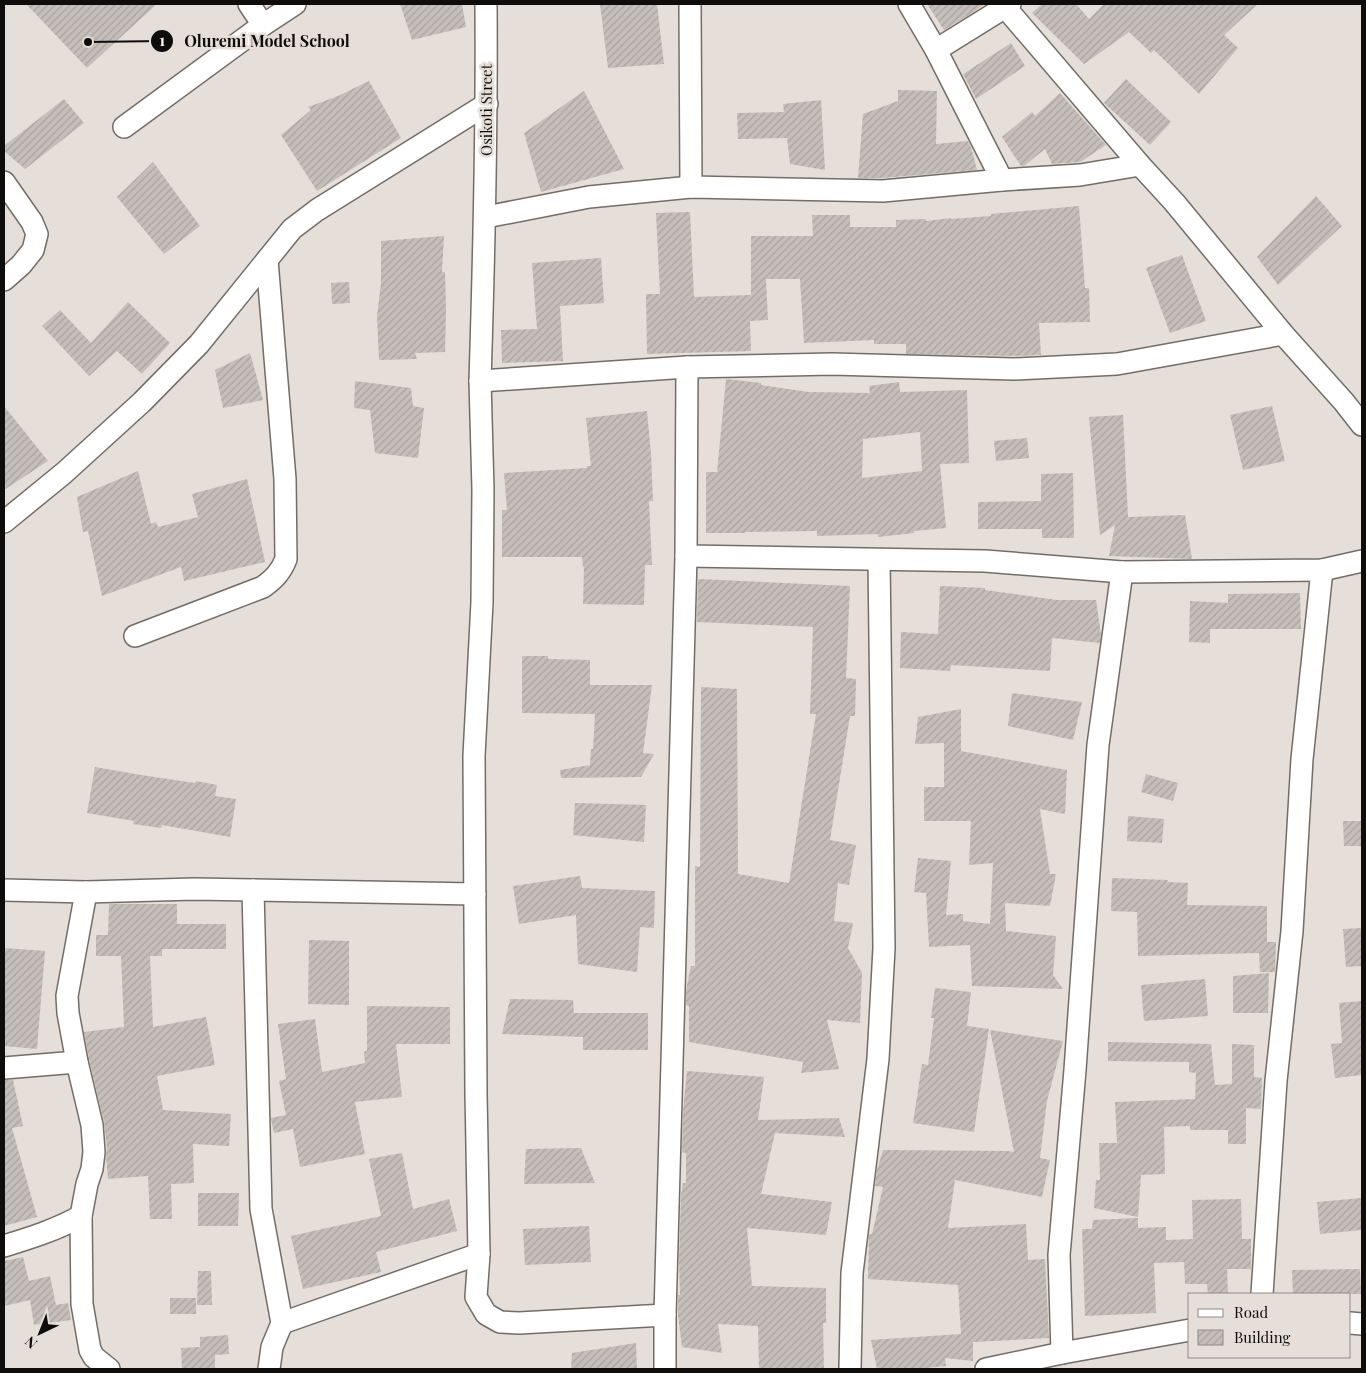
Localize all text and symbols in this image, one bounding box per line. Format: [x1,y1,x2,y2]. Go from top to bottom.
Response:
callout: Oluremi Model School [149,25,360,56]
text: 1 [159,30,165,50]
text: Oluremi Model School [184,30,350,51]
street label: Osikoti Street [476,63,496,156]
legend [1188,1293,1351,1358]
text: Road [1234,1302,1268,1322]
north arrow [15,1308,65,1358]
text: Building [1234,1327,1291,1347]
text: N [21,1332,41,1353]

